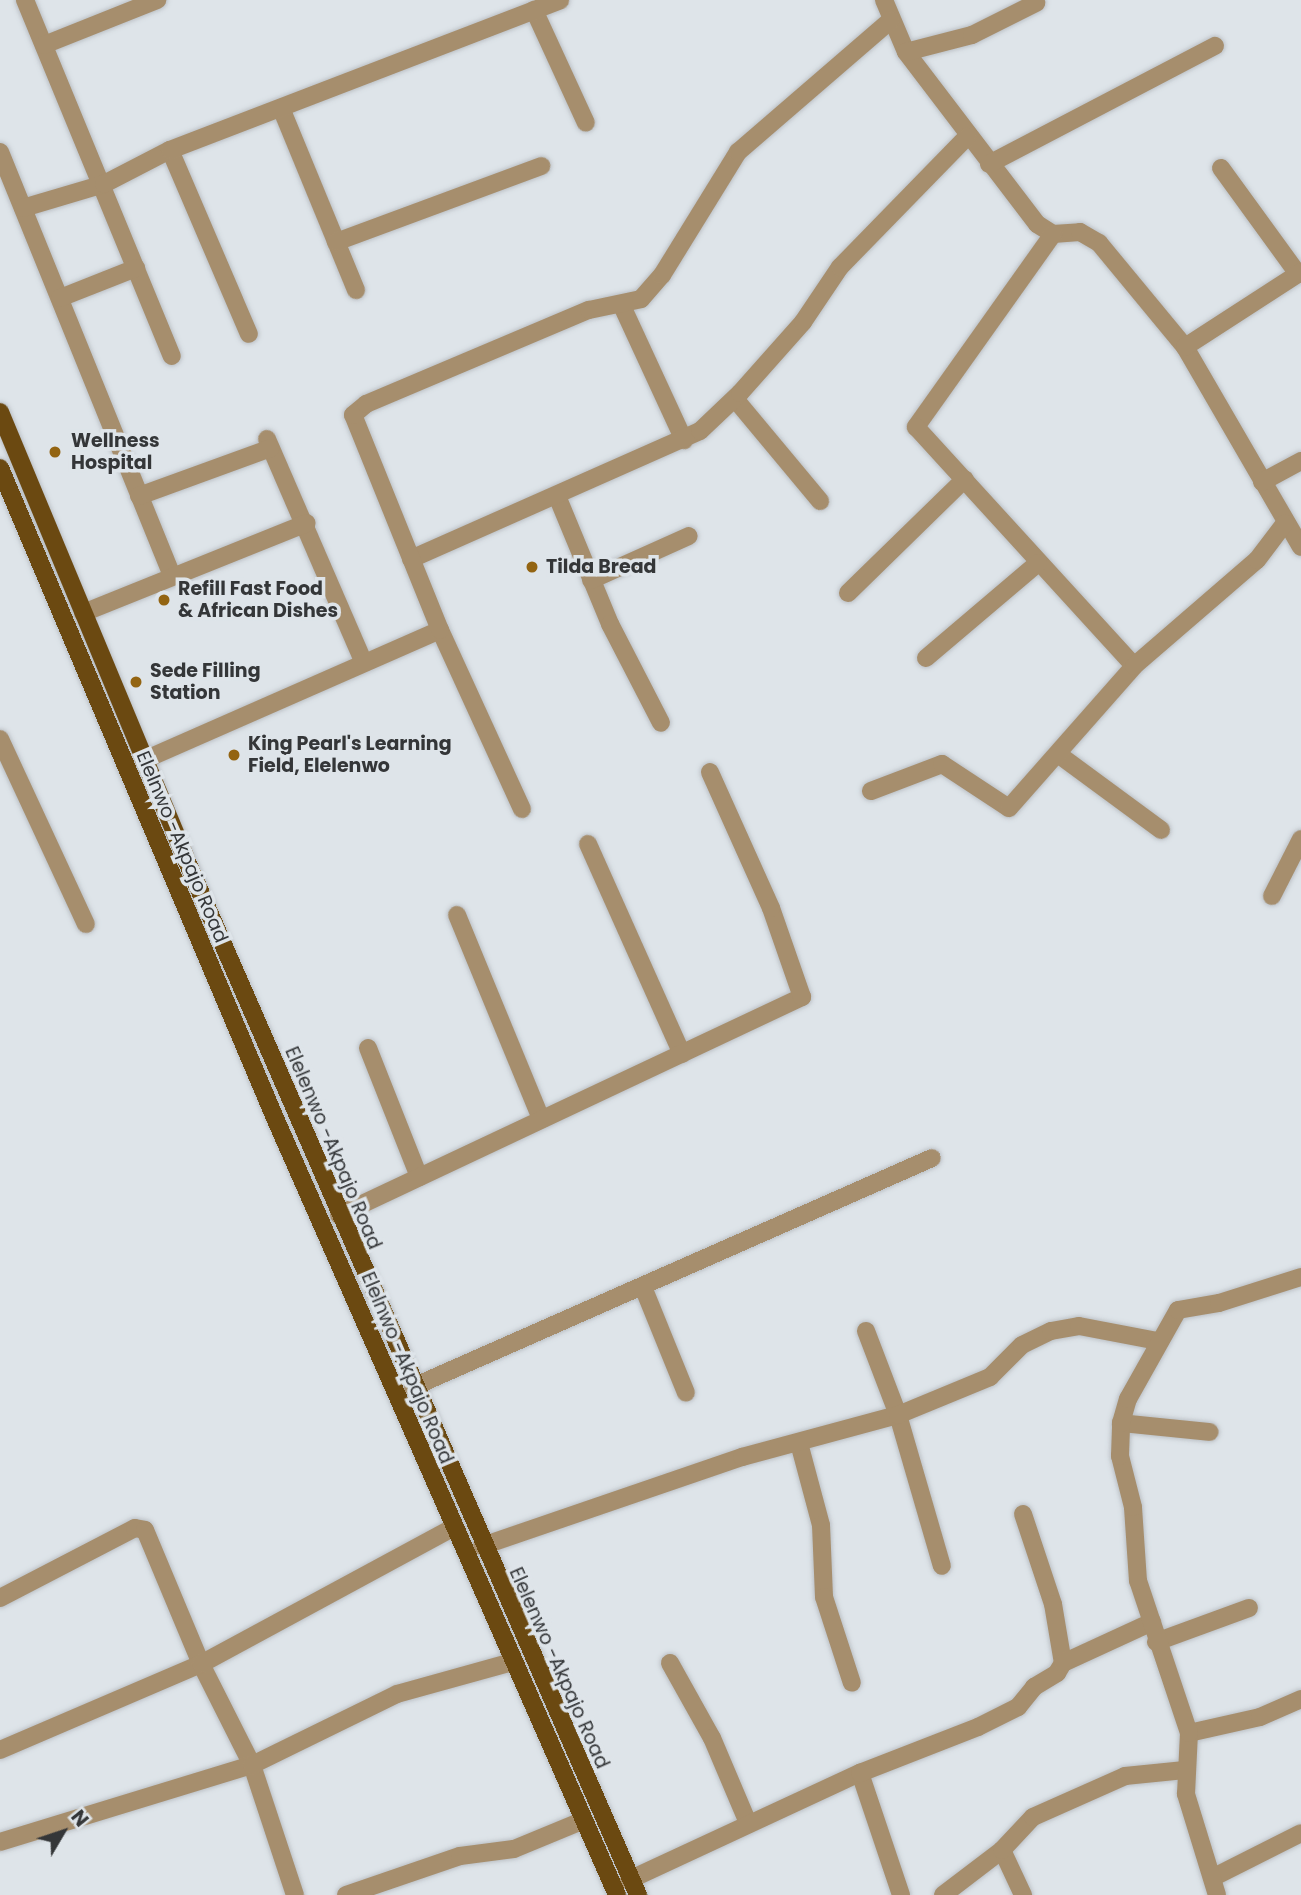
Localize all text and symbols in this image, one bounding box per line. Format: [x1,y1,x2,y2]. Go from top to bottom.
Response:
place label: Wellness Hospital [71,430,160,474]
marker: Wellness Hospital [45,442,65,462]
place label: Tilda Bread [546,556,656,578]
marker: Tilda Bread [524,559,540,575]
place label: Refill Fast Food & African Dishes [178,578,338,622]
marker: Refill Fast Food & African Dishes [156,592,172,608]
place label: Sede Filling Station [150,660,261,704]
marker: Sede Filling Station [128,674,144,690]
place label: King Pearl's Learning Field, Elelenwo [248,733,452,777]
marker: King Pearl's Learning Field, Elelenwo [226,747,242,763]
street label: Elelnwo -Akpajo Road [131,748,233,946]
street label: Elelenwo -Akpajo Road [280,1043,386,1253]
street label: Elelnwo -Akpajo Road [356,1269,458,1467]
street label: Elelenwo -Akpajo Road [504,1564,614,1772]
north arrow [28,1797,98,1867]
text: N [65,1804,95,1833]

